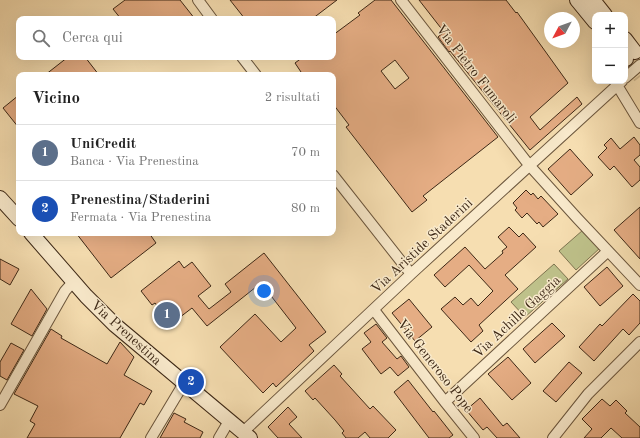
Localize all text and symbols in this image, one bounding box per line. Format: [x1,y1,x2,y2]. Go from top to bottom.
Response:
north arrow [544,12,580,48]
map controls [592,12,628,84]
button: + [592,12,628,48]
search box [16,16,336,60]
street label: Via Pietro Fumaroli [433,22,519,126]
icon: search [30,27,52,49]
text: Cerca qui [62,31,123,46]
button: − [592,48,628,84]
text: Vicino [32,90,80,107]
text: 2 risultati [265,91,320,104]
text: UniCredit [70,137,136,152]
text: 1 [41,146,49,159]
text: 70 m [291,146,320,159]
text: Banca · Via Prenestina [70,155,199,168]
text: Prenestina/Staderini [70,193,210,208]
street label: Via Aristide Staderini [369,196,475,296]
text: 2 [41,202,49,215]
text: 80 m [291,202,320,215]
text: Fermata · Via Prenestina [70,211,211,224]
street label: Via Achille Gaggia [471,273,563,361]
your location [254,281,274,301]
street label: Via Prenestina [88,298,164,368]
pin: 1 [154,300,180,330]
street label: Via Generoso Pope [394,317,476,415]
pin: 2 [178,367,204,397]

